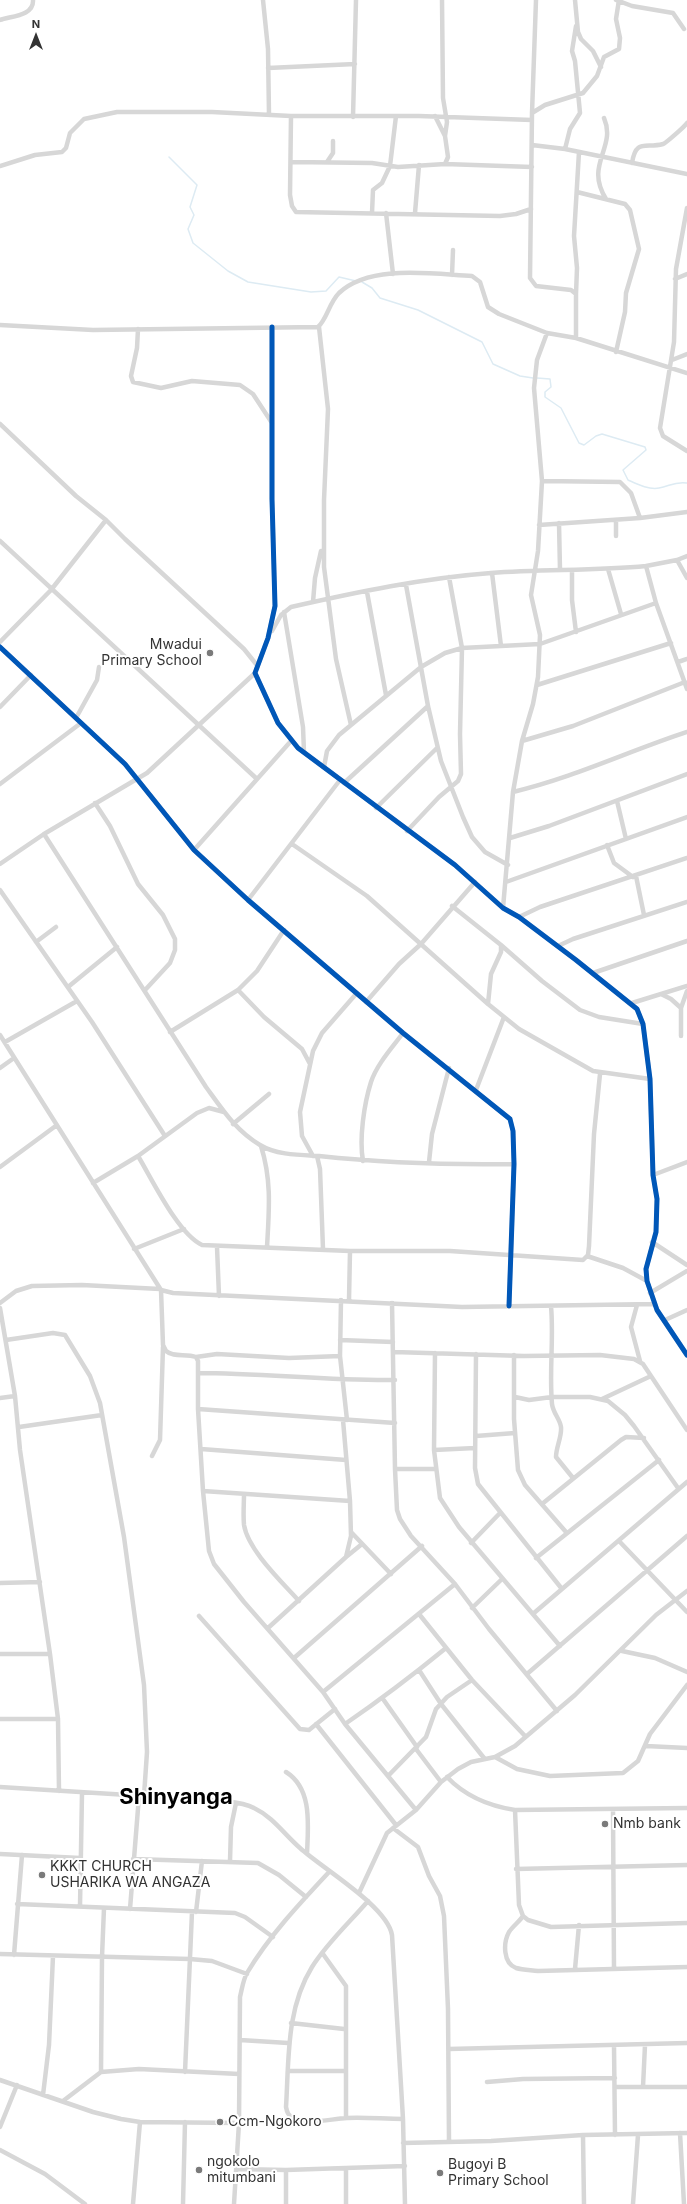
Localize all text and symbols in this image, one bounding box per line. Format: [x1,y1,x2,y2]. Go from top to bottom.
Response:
north arrow [16,16,56,56]
text: N [32,17,40,31]
place label: Mwadui Primary School [101,637,202,670]
marker: Mwadui Primary School [205,648,215,658]
district label: Shinyanga [119,1784,233,1810]
place label: Nmb bank [613,1816,681,1832]
marker: Nmb bank [600,1819,610,1829]
place label: KKKT CHURCH USHARIKA WA ANGAZA [50,1859,210,1892]
marker: KKKT CHURCH USHARIKA WA ANGAZA [37,1870,47,1880]
place label: Ccm-Ngokoro [228,2114,322,2130]
marker: Ccm-Ngokoro [215,2117,225,2127]
place label: ngokolo mitumbani [207,2154,276,2186]
place label: Bugoyi B Primary School [448,2157,549,2190]
marker: ngokolo mitumbani [194,2165,204,2175]
marker: Bugoyi B Primary School [435,2168,445,2178]

